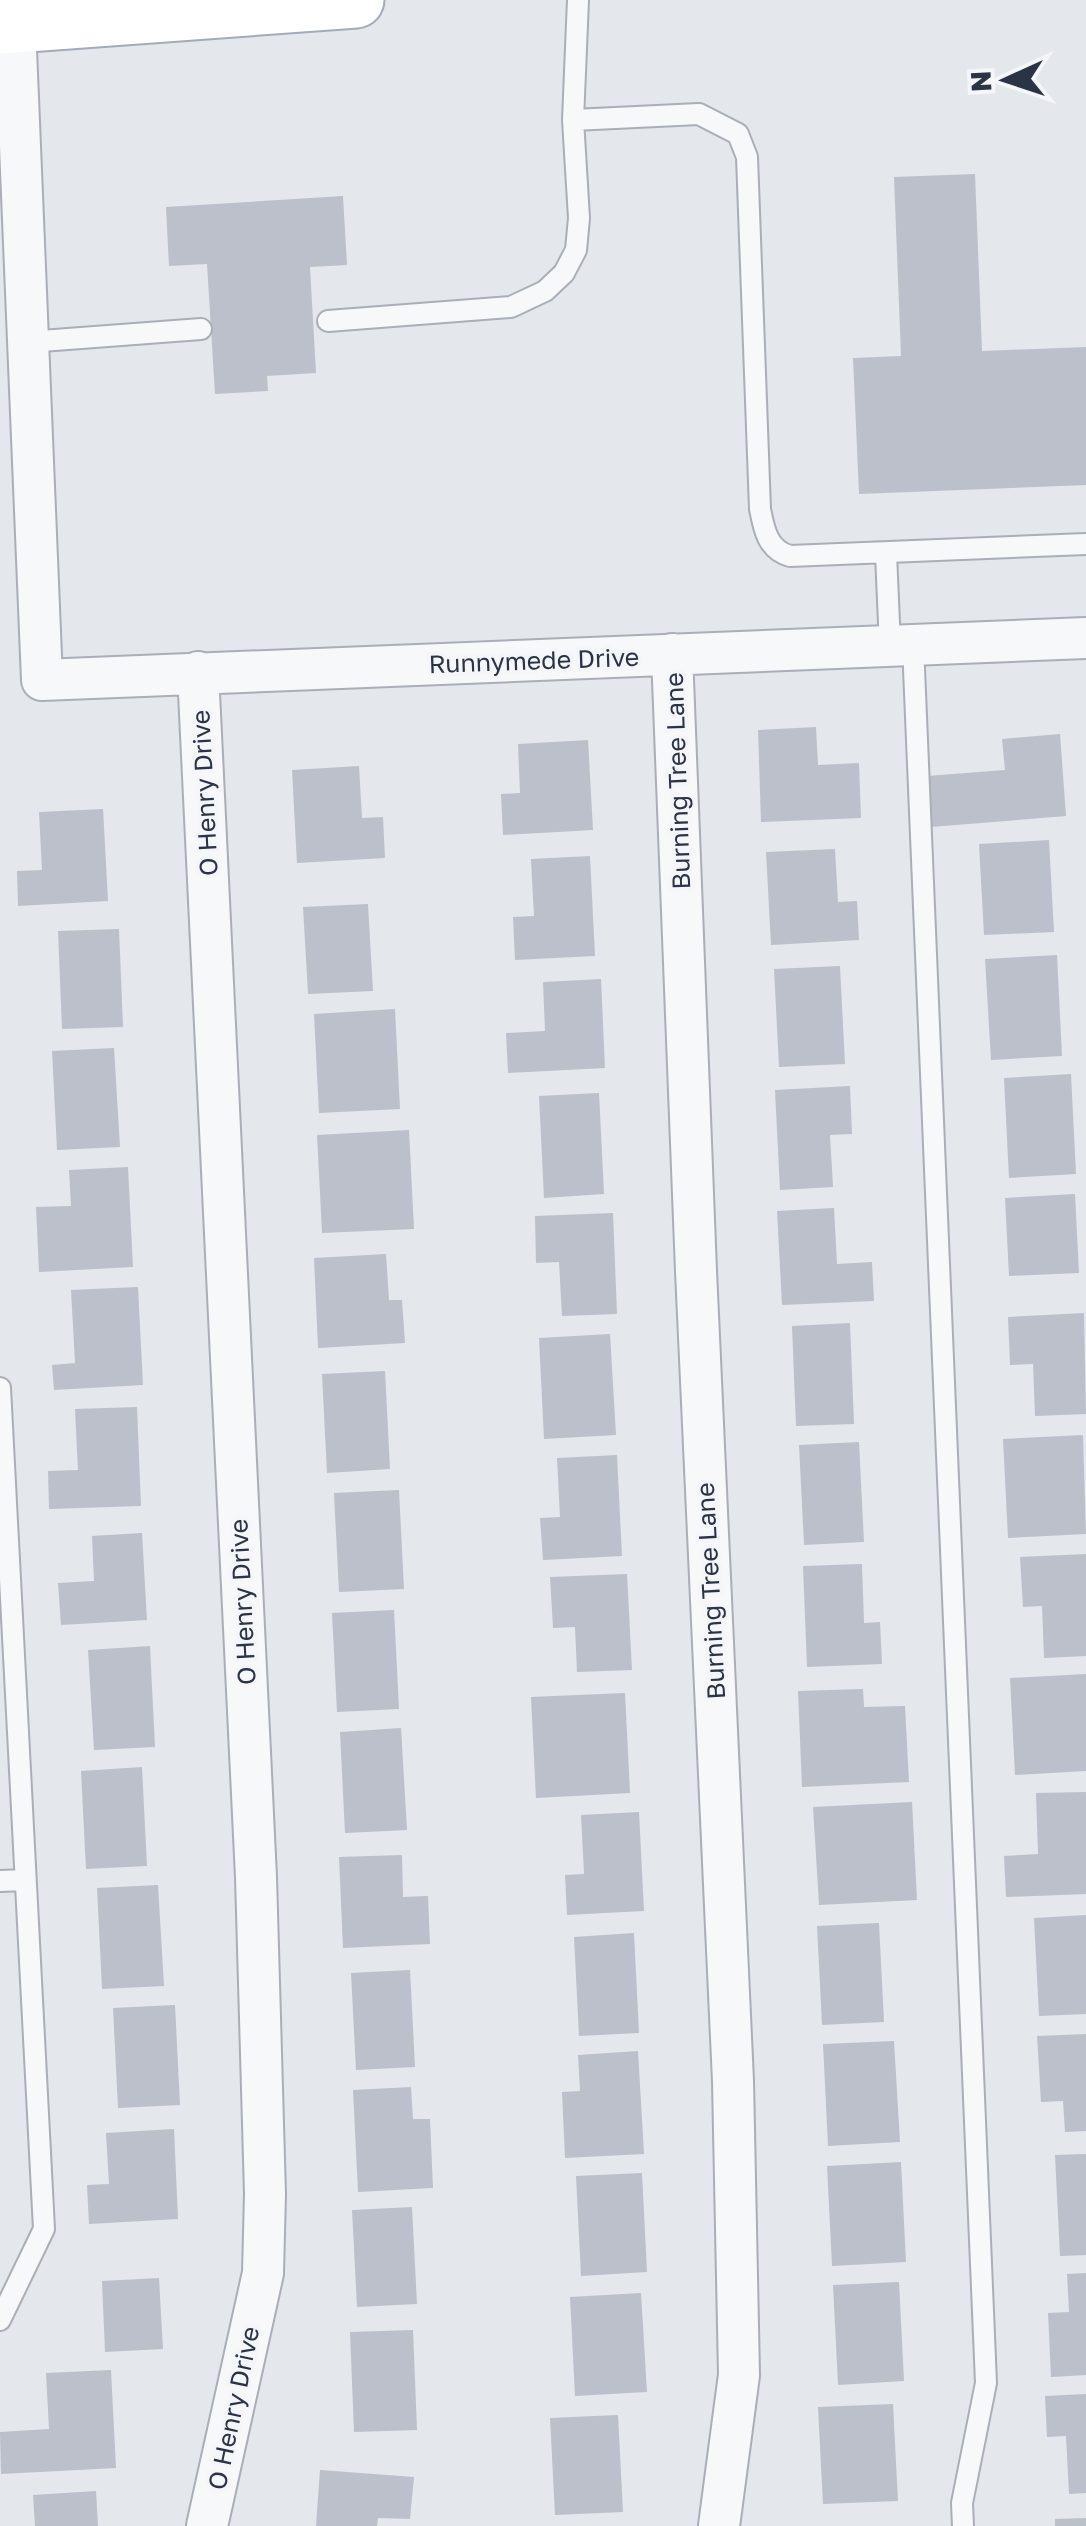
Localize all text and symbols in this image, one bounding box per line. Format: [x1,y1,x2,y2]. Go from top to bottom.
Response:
north arrow [956,30,1056,130]
text: N [964,70,998,93]
street label: Runnymede Drive [428,641,640,679]
street label: Burning Tree Lane [658,672,696,890]
street label: O Henry Drive [184,709,224,877]
street label: Burning Tree Lane [689,1482,731,1700]
street label: O Henry Drive [222,1518,262,1686]
street label: O Henry Drive [201,2323,265,2493]

